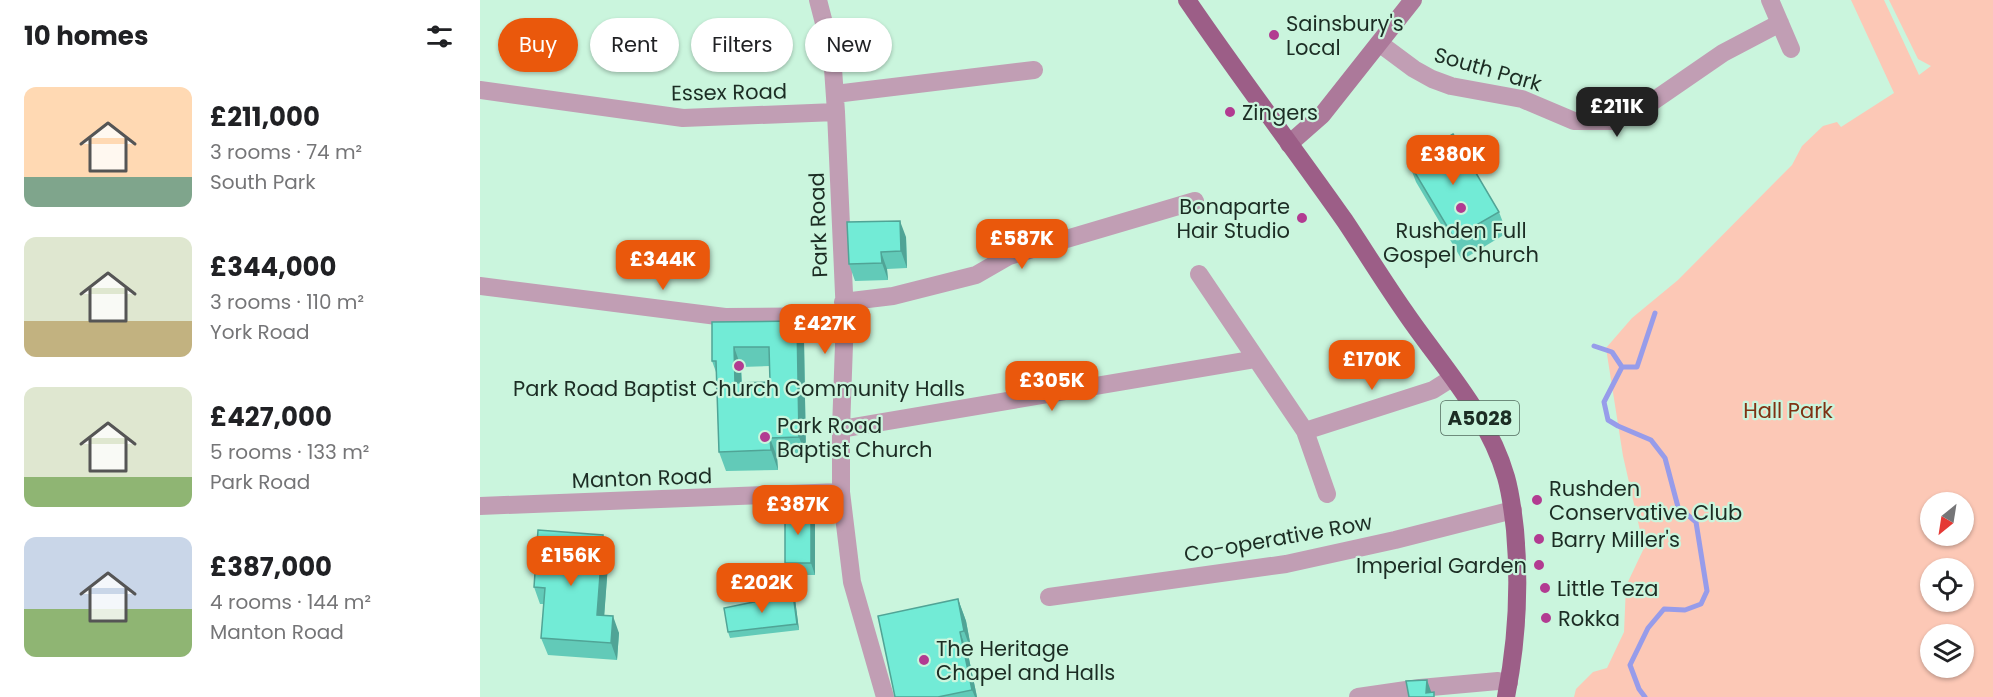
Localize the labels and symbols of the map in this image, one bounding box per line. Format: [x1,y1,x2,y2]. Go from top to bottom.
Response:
place label: Sainsbury's Local [1286,9,1404,62]
marker: Sainsbury's Local [1267,28,1281,42]
street label: South Park [1431,40,1545,98]
street label: Essex Road [671,76,787,108]
pin: £211K [1575,87,1659,138]
place label: Zingers [1242,98,1318,127]
marker: Zingers [1223,105,1237,119]
pin: £380K [1411,135,1495,186]
street label: Park Road [802,172,834,278]
place label: Bonaparte Hair Studio [1176,192,1290,245]
marker: Rushden Full Gospel Church [1454,201,1468,215]
marker: Bonaparte Hair Studio [1295,211,1309,225]
place label: Rushden Full Gospel Church [1383,216,1539,269]
pin: £587K [980,219,1064,270]
pin: £344K [621,240,705,291]
pin: £427K [783,304,867,355]
pin: £170K [1330,340,1414,391]
marker: Park Road Baptist Church Community Halls [732,359,746,373]
pin: £305K [1010,361,1094,412]
place label: Park Road Baptist Church Community Halls [513,374,965,403]
park label: Hall Park [1743,396,1833,425]
road number: A5028 [1441,401,1519,435]
place label: Park Road Baptist Church [777,411,932,464]
marker: Park Road Baptist Church [758,430,772,444]
street label: Manton Road [571,461,713,495]
place label: Rushden Conservative Club [1549,474,1742,527]
pin: £387K [756,485,840,536]
north arrow [1920,492,1974,546]
marker: Rushden Conservative Club [1530,493,1544,507]
street label: Co-operative Row [1182,507,1374,569]
place label: Barry Miller's [1551,525,1680,554]
marker: Barry Miller's [1532,532,1546,546]
pin: £156K [529,536,613,587]
place label: Imperial Garden [1356,551,1527,580]
marker: Imperial Garden [1532,558,1546,572]
pin: £202K [720,563,804,614]
place label: Little Teza [1557,574,1658,603]
marker: Little Teza [1538,581,1552,595]
place label: Rokka [1558,604,1620,633]
marker: Rokka [1539,611,1553,625]
place label: The Heritage Chapel and Halls [936,634,1115,687]
marker: The Heritage Chapel and Halls [917,653,931,667]

